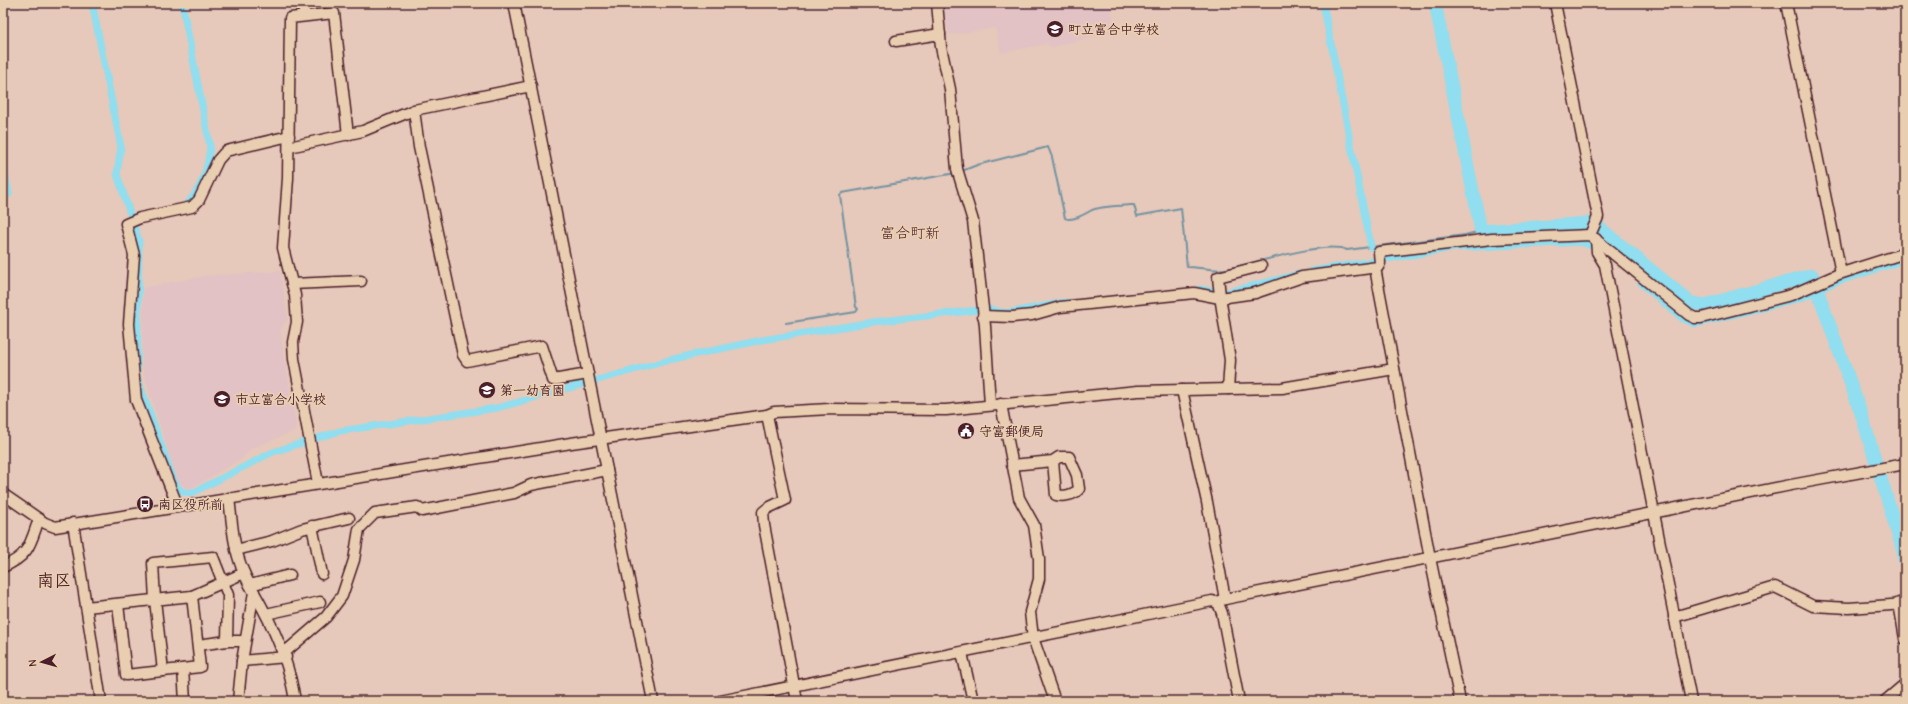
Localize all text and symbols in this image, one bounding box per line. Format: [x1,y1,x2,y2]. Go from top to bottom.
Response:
school or university icon: 町立富合中学校 [1045,19,1065,39]
place label: 町立富合中学校 [1068,22,1159,37]
district label: 富合町新 [880,224,940,242]
school or university icon: 第一幼育園 [477,380,497,400]
place label: 第一幼育園 [500,383,565,398]
school or university icon: 市立富合小学校 [212,389,232,409]
place label: 市立富合小学校 [235,392,326,407]
public building icon: 守富郵便局 [956,421,976,441]
place label: 守富郵便局 [979,424,1044,439]
bus stop icon: 南区役所前 [135,494,155,514]
place label: 南区役所前 [158,497,223,512]
district label: 南区 [37,571,71,590]
north arrow [22,642,62,682]
text: N [26,659,39,667]

